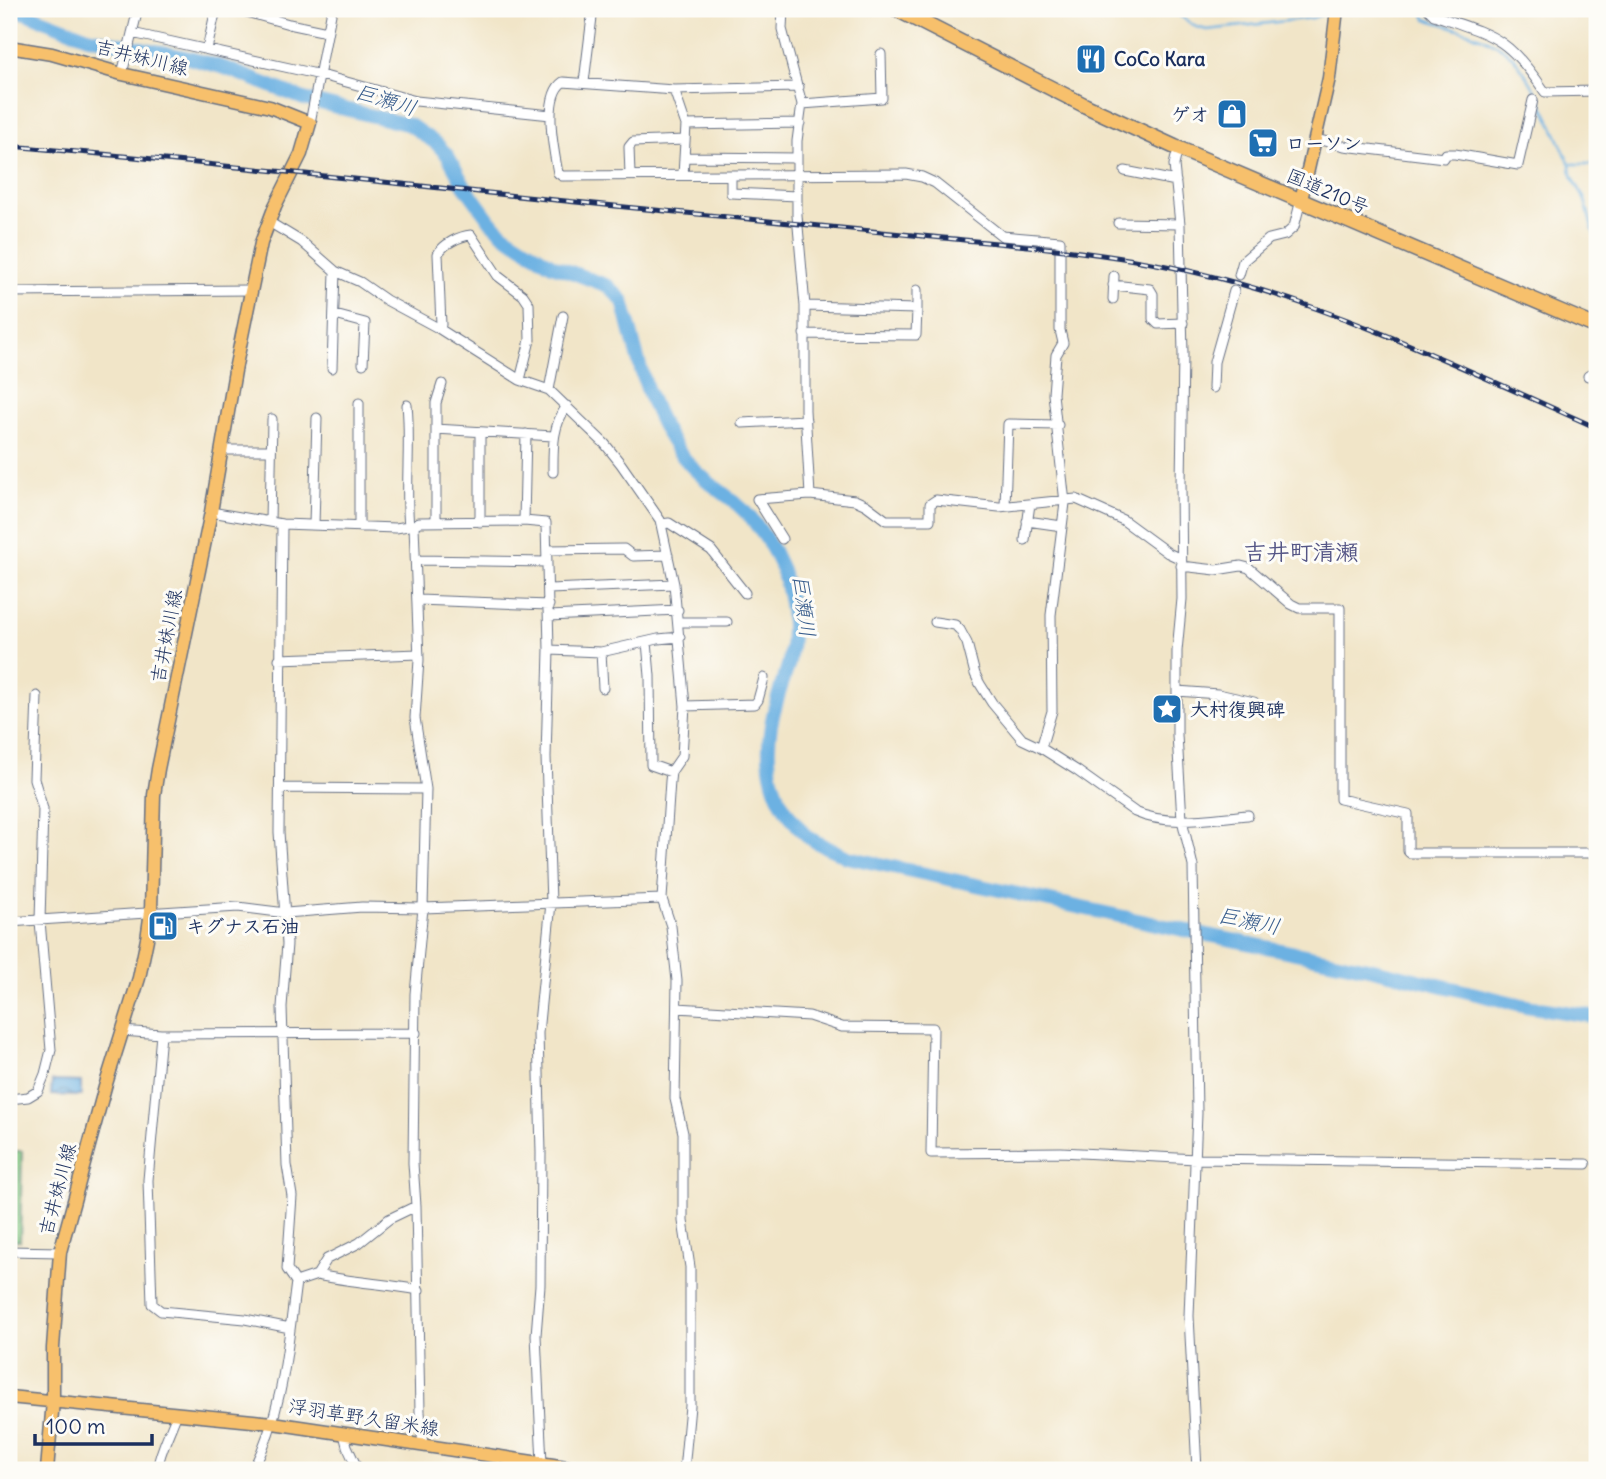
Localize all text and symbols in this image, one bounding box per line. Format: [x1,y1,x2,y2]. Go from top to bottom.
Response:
street label: 吉井妹川線 [93,34,191,80]
restaurant icon: CoCo Kara [1074,42,1108,76]
place label: CoCo Kara [1114,47,1206,71]
water label: 巨瀬川 [352,77,420,122]
shop icon: ゲオ [1215,97,1249,131]
place label: ゲオ [1171,102,1209,126]
supermarket icon: ローソン [1246,126,1280,160]
place label: ローソン [1286,131,1362,155]
street label: 国道210号 [1283,163,1373,219]
district label: 吉井町清瀬 [1244,537,1359,566]
water label: 巨瀬川 [787,573,822,639]
street label: 吉井妹川線 [145,587,187,685]
place icon: 大村復興碑 [1150,692,1184,726]
place label: 大村復興碑 [1190,697,1285,721]
water label: 巨瀬川 [1215,901,1283,940]
fuel station icon: キグナス石油 [146,909,180,943]
place label: キグナス石油 [186,914,300,938]
street label: 吉井妹川線 [33,1140,81,1238]
street label: 浮羽草野久留米線 [287,1393,441,1441]
scale bar [35,1402,152,1446]
text: 100 m [46,1413,105,1440]

